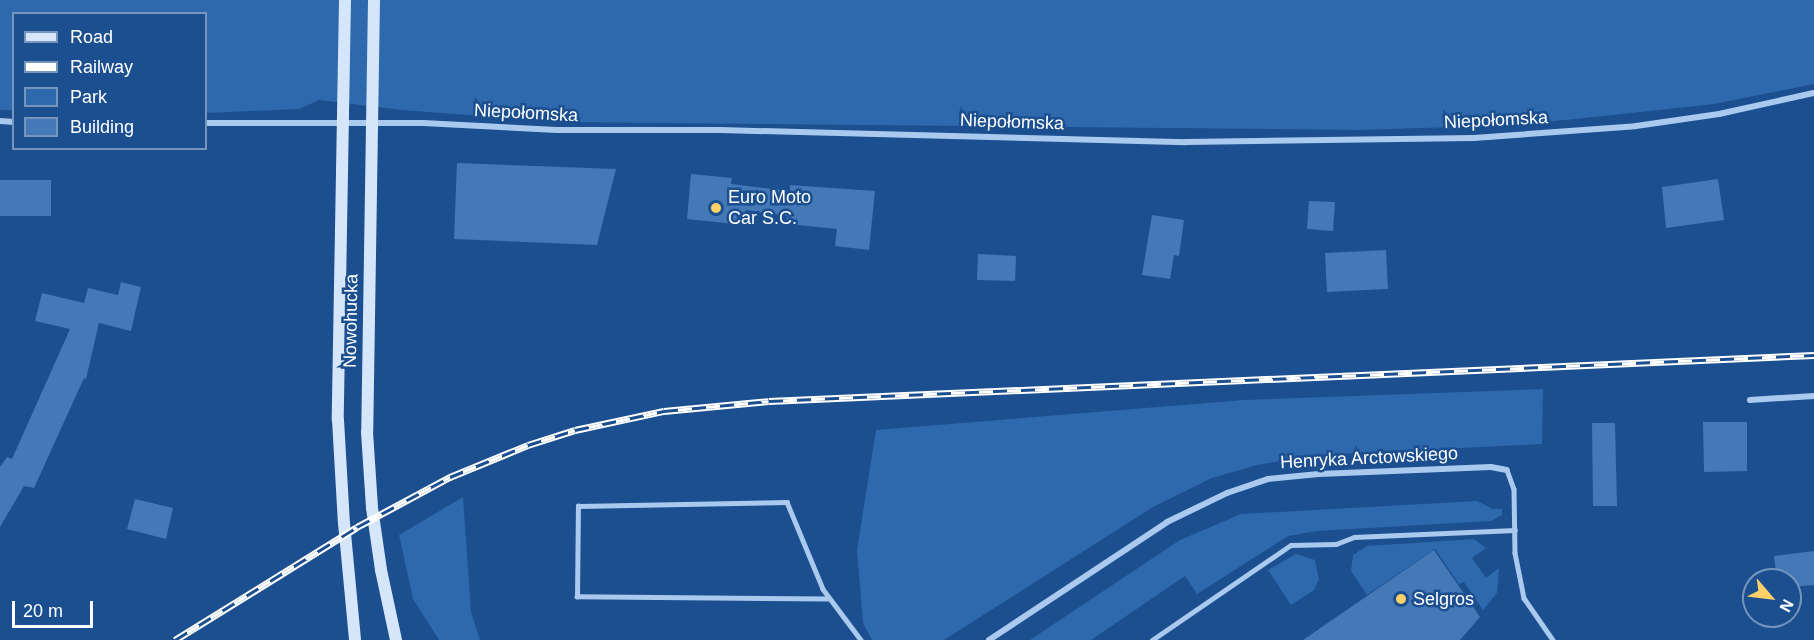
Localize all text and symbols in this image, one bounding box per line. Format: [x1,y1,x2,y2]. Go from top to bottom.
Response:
legend [12,12,207,150]
text: Road [70,27,113,47]
text: Railway [70,57,133,77]
text: Park [70,87,107,107]
street label: Niepołomska [473,99,579,127]
street label: Niepołomska [1443,106,1549,134]
street label: Niepołomska [960,109,1064,135]
text: Building [70,117,134,137]
place label: Euro Moto Car S.C. [728,187,811,230]
marker: Euro Moto Car S.C. [709,201,723,215]
street label: Nowohucka [339,274,363,368]
street label: Henryka Arctowskiego [1279,443,1459,473]
north arrow [1742,568,1802,628]
place label: Selgros [1413,588,1474,610]
scale bar [15,589,96,627]
marker: Selgros [1394,592,1408,606]
text: N [1776,597,1797,615]
text: 20 m [23,601,63,621]

